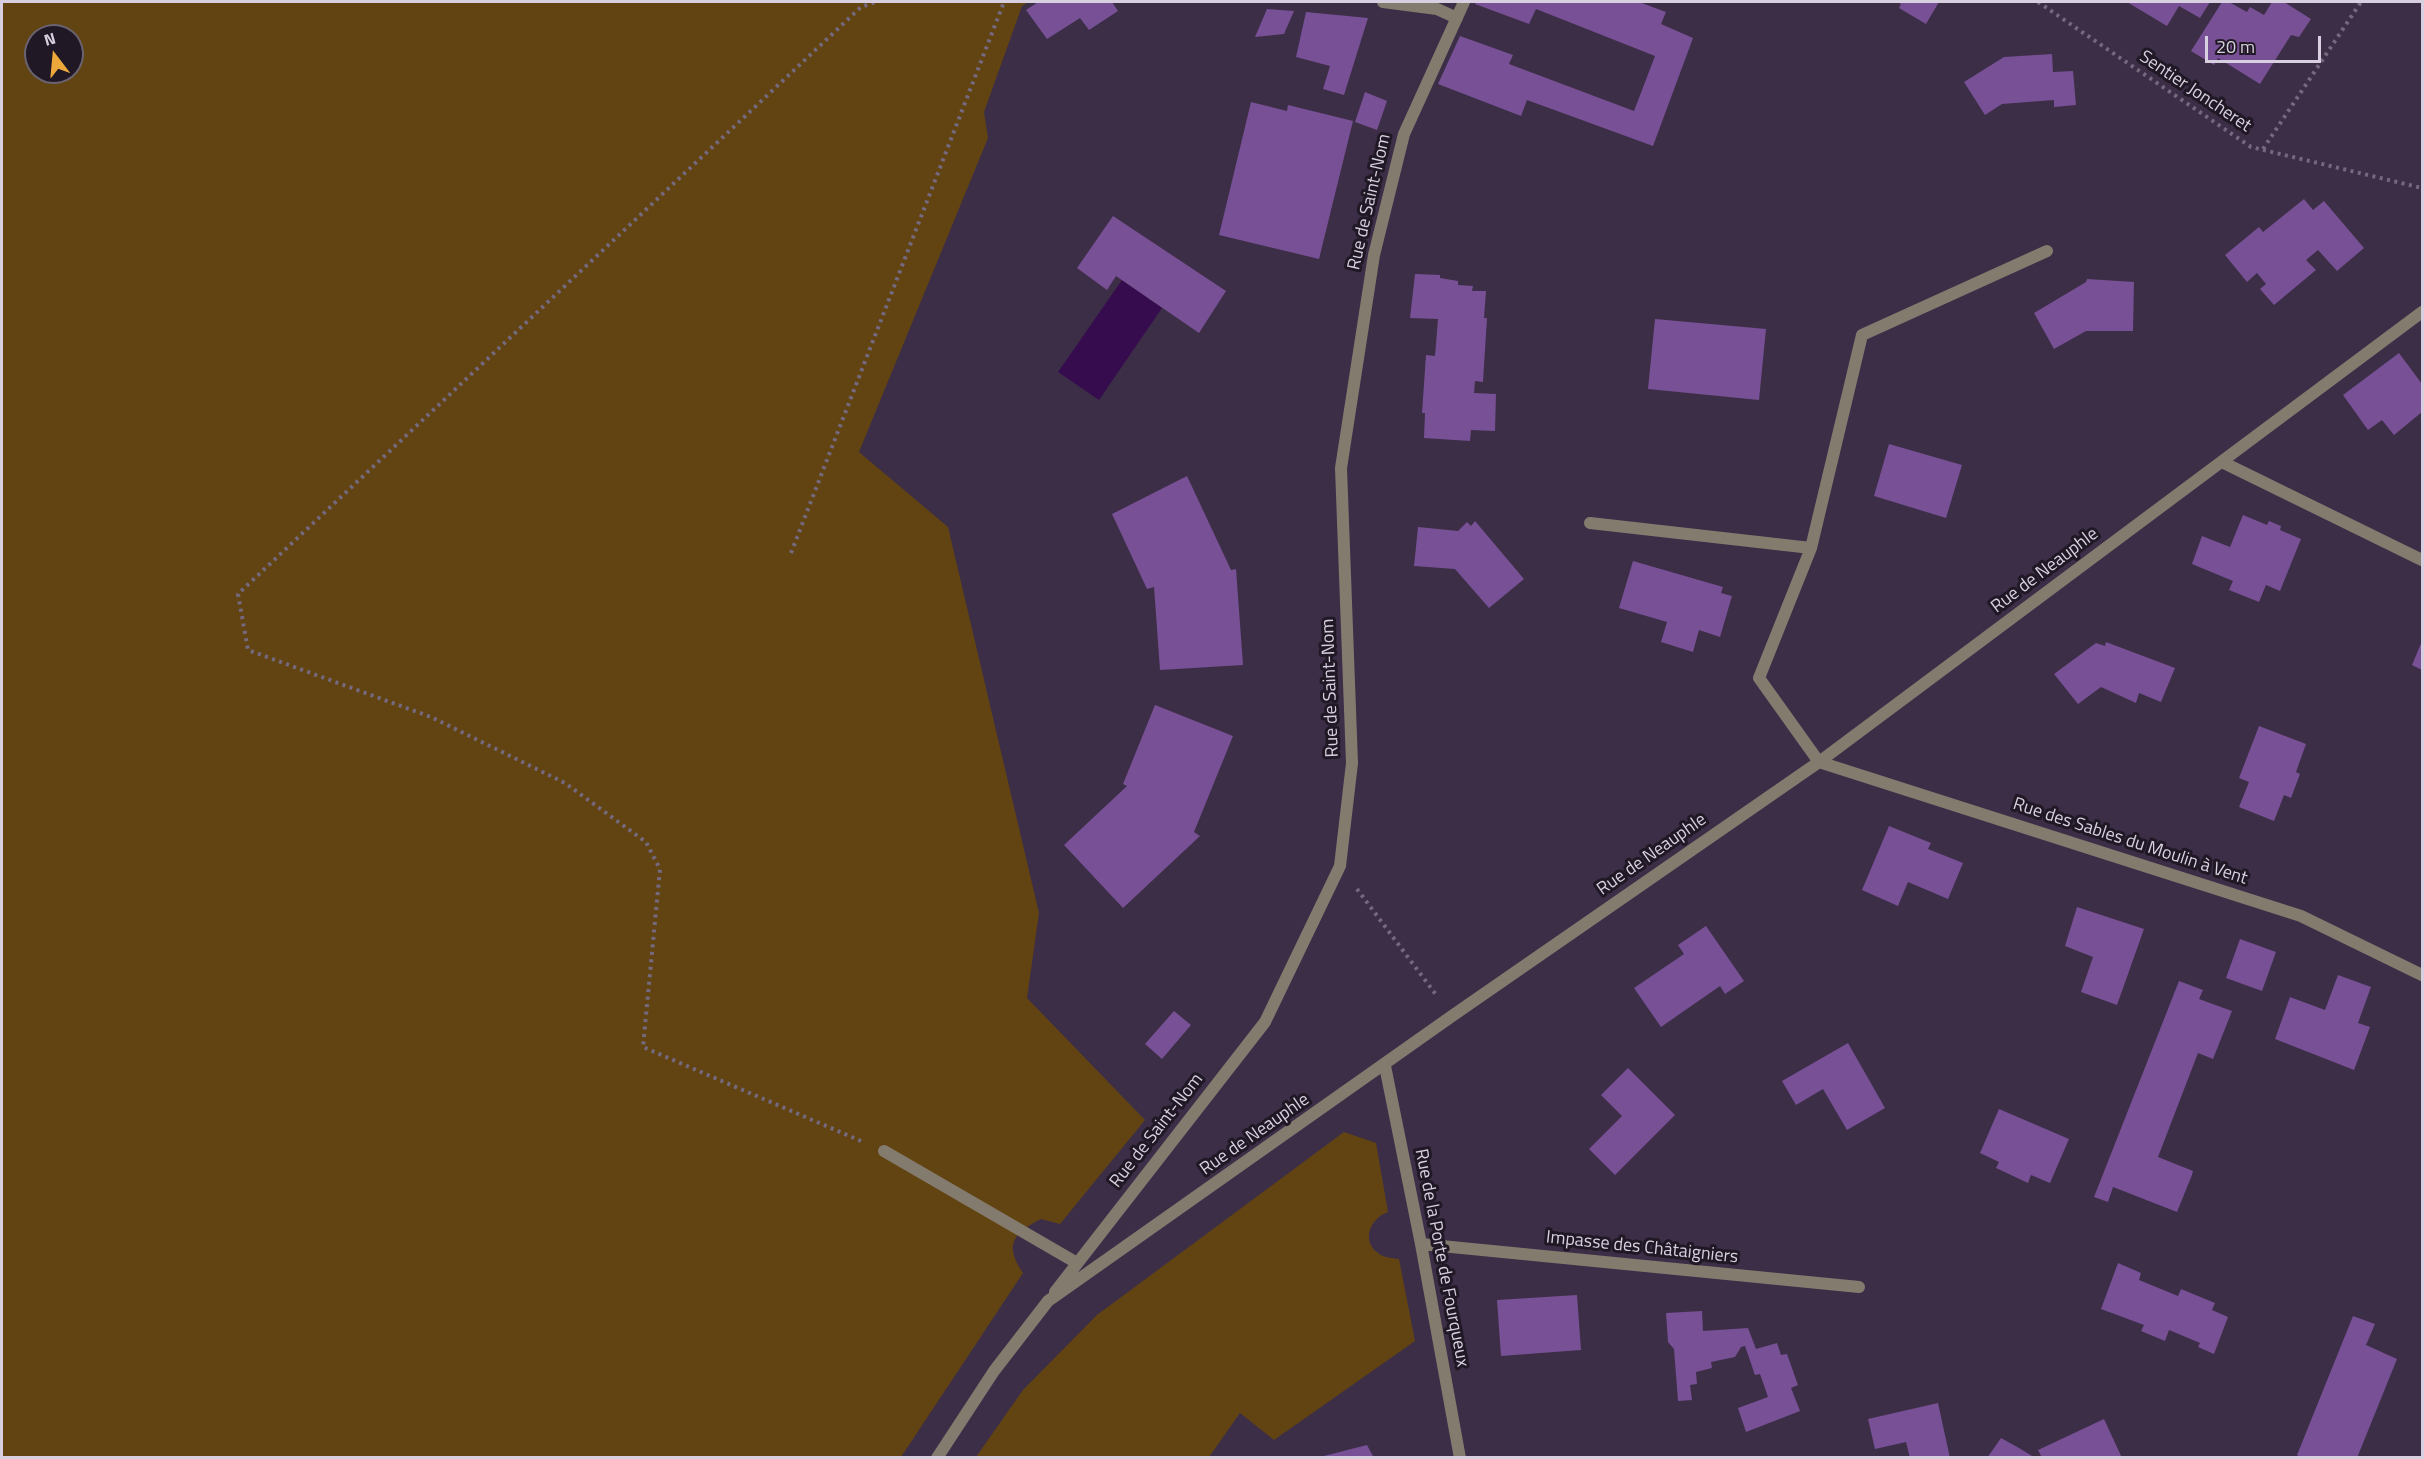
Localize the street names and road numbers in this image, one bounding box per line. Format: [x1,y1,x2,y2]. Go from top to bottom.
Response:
street label: Sentier Joncheret [2135,47,2255,137]
street label: Rue de Saint-Nom [1344,132,1396,272]
street label: Rue de Neauphle [1987,524,2103,618]
street label: Rue de Saint-Nom [1318,618,1344,758]
street label: Rue des Sables du Moulin à Vent [2010,794,2250,890]
street label: Rue de Neauphle [1593,809,1711,901]
street label: Rue de Saint-Nom [1106,1070,1208,1192]
street label: Rue de Neauphle [1196,1089,1314,1181]
street label: Rue de la Porte de Fourqueux [1409,1147,1473,1369]
street label: Impasse des Châtaigniers [1545,1227,1739,1269]

